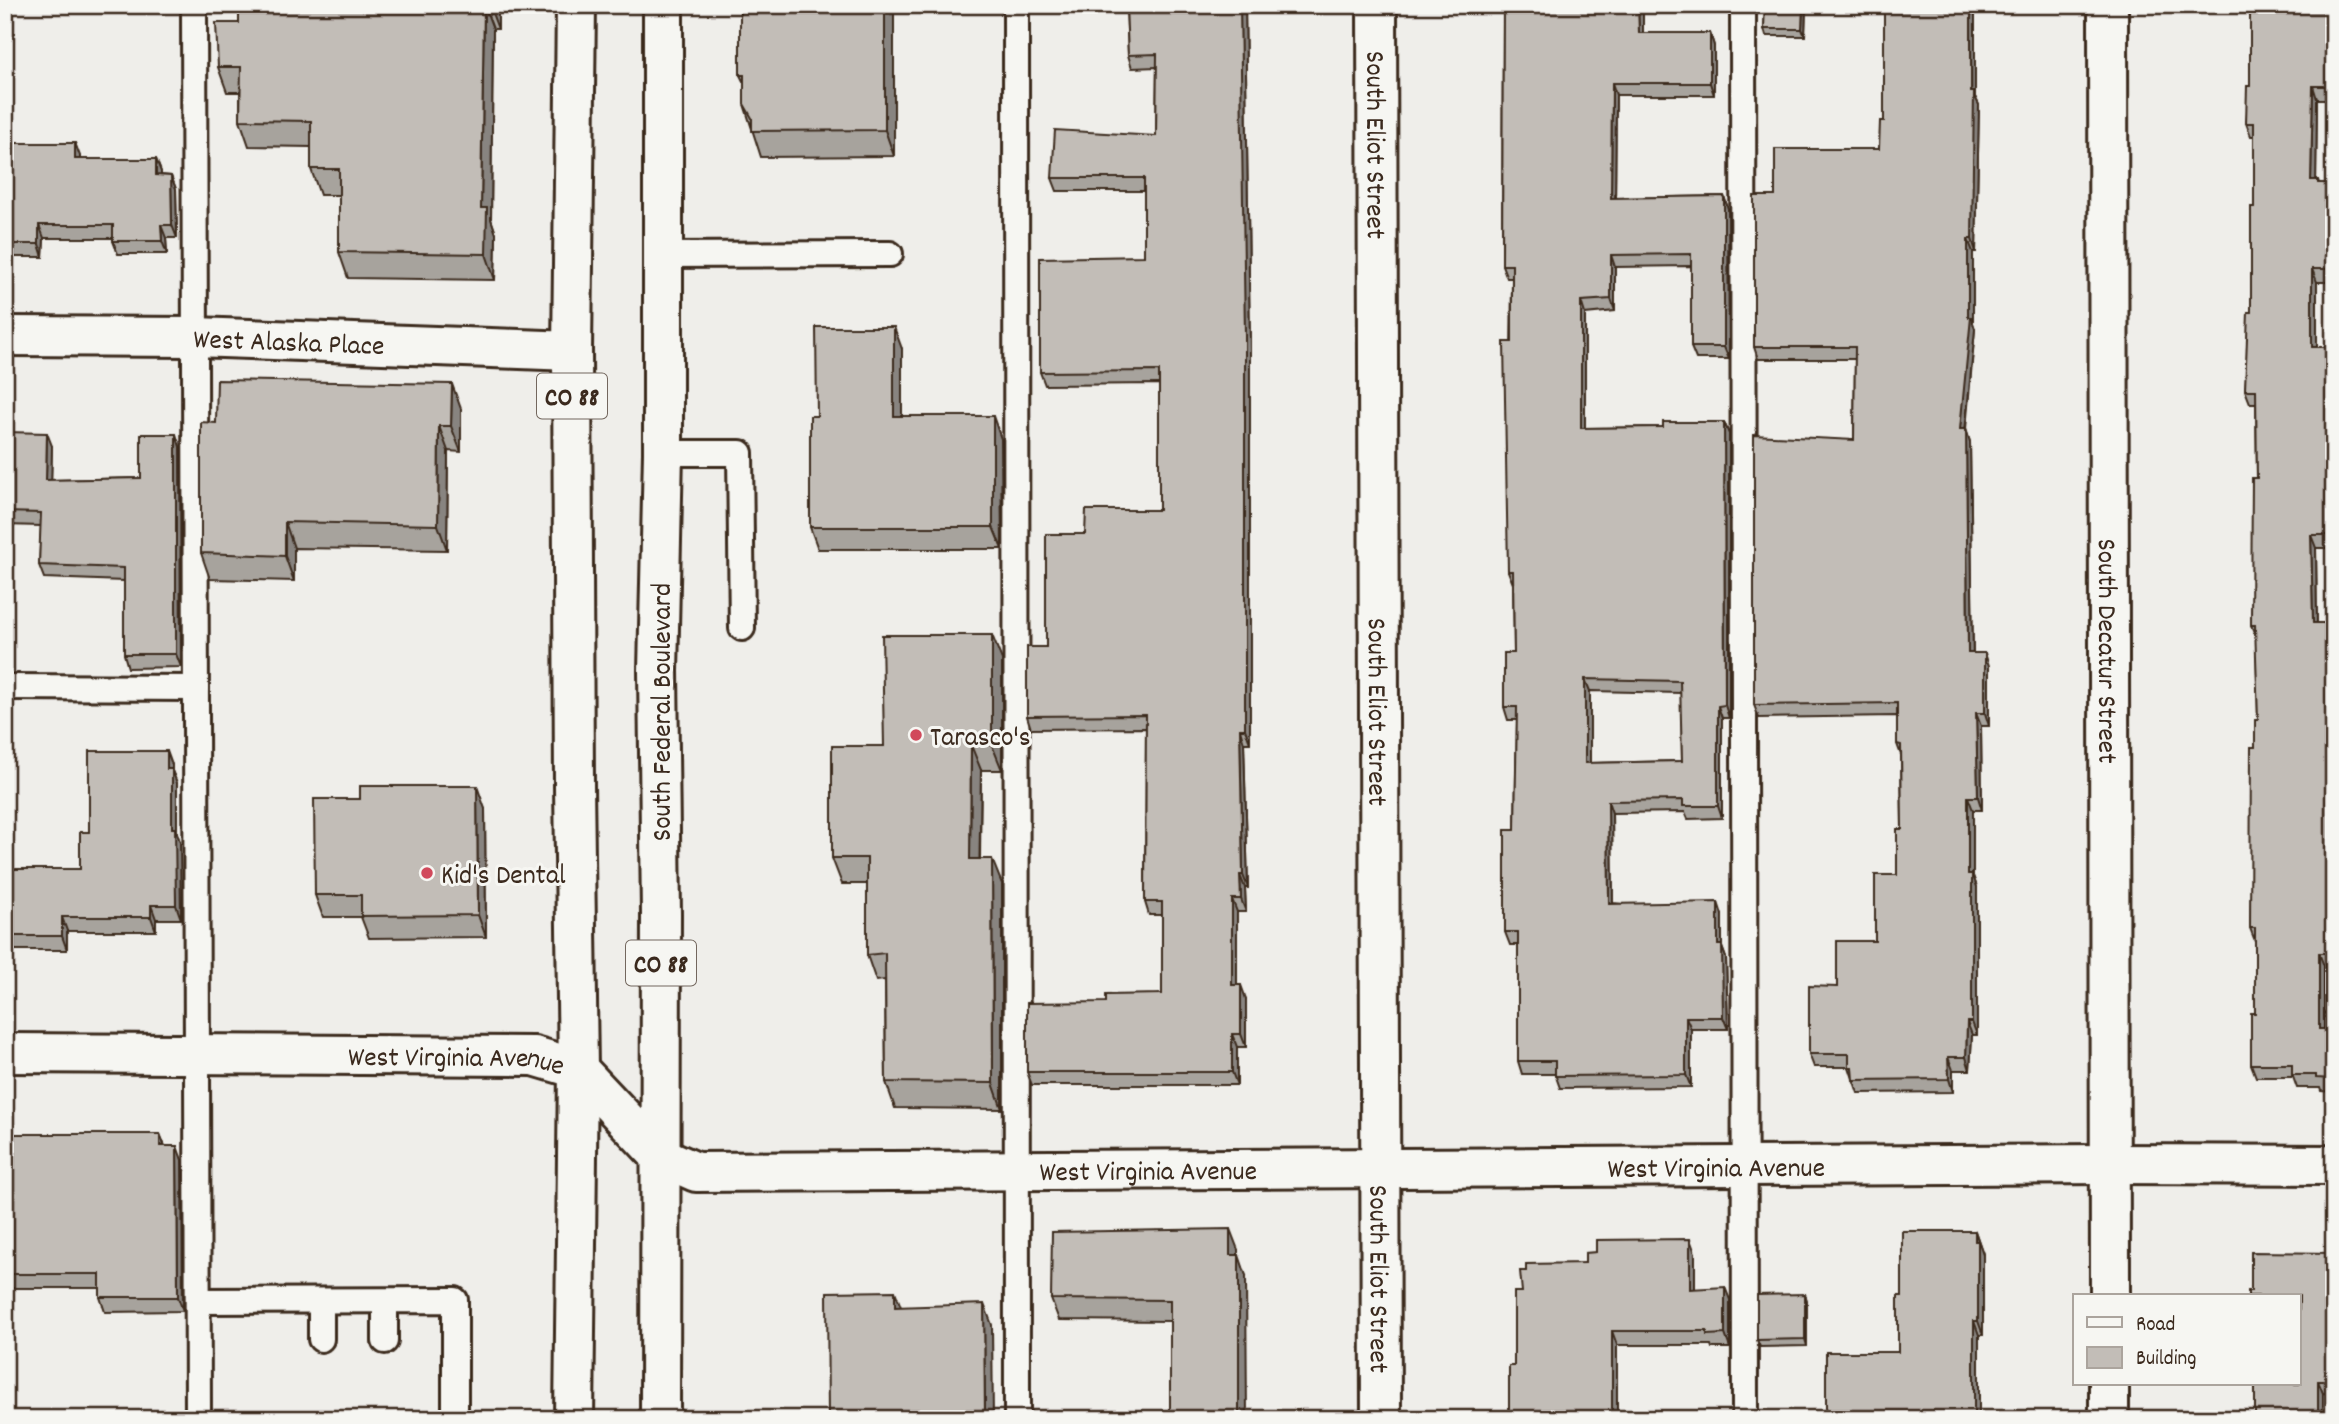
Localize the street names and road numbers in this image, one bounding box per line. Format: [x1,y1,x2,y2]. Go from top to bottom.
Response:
street label: South Eliot Street [1352,51,1393,239]
street label: West Alaska Place [193,322,385,369]
road number: CO 88 [537,374,607,418]
street label: South Decatur Street [2084,538,2124,764]
street label: South Federal Boulevard [645,583,685,841]
street label: South Eliot Street [1354,618,1394,806]
road number: CO 88 [626,940,696,986]
street label: West Virginia Avenue [348,1040,569,1089]
street label: West Virginia Avenue [1607,1151,1825,1192]
street label: West Virginia Avenue [1039,1154,1257,1195]
street label: South Eliot Street [1355,1185,1396,1373]

